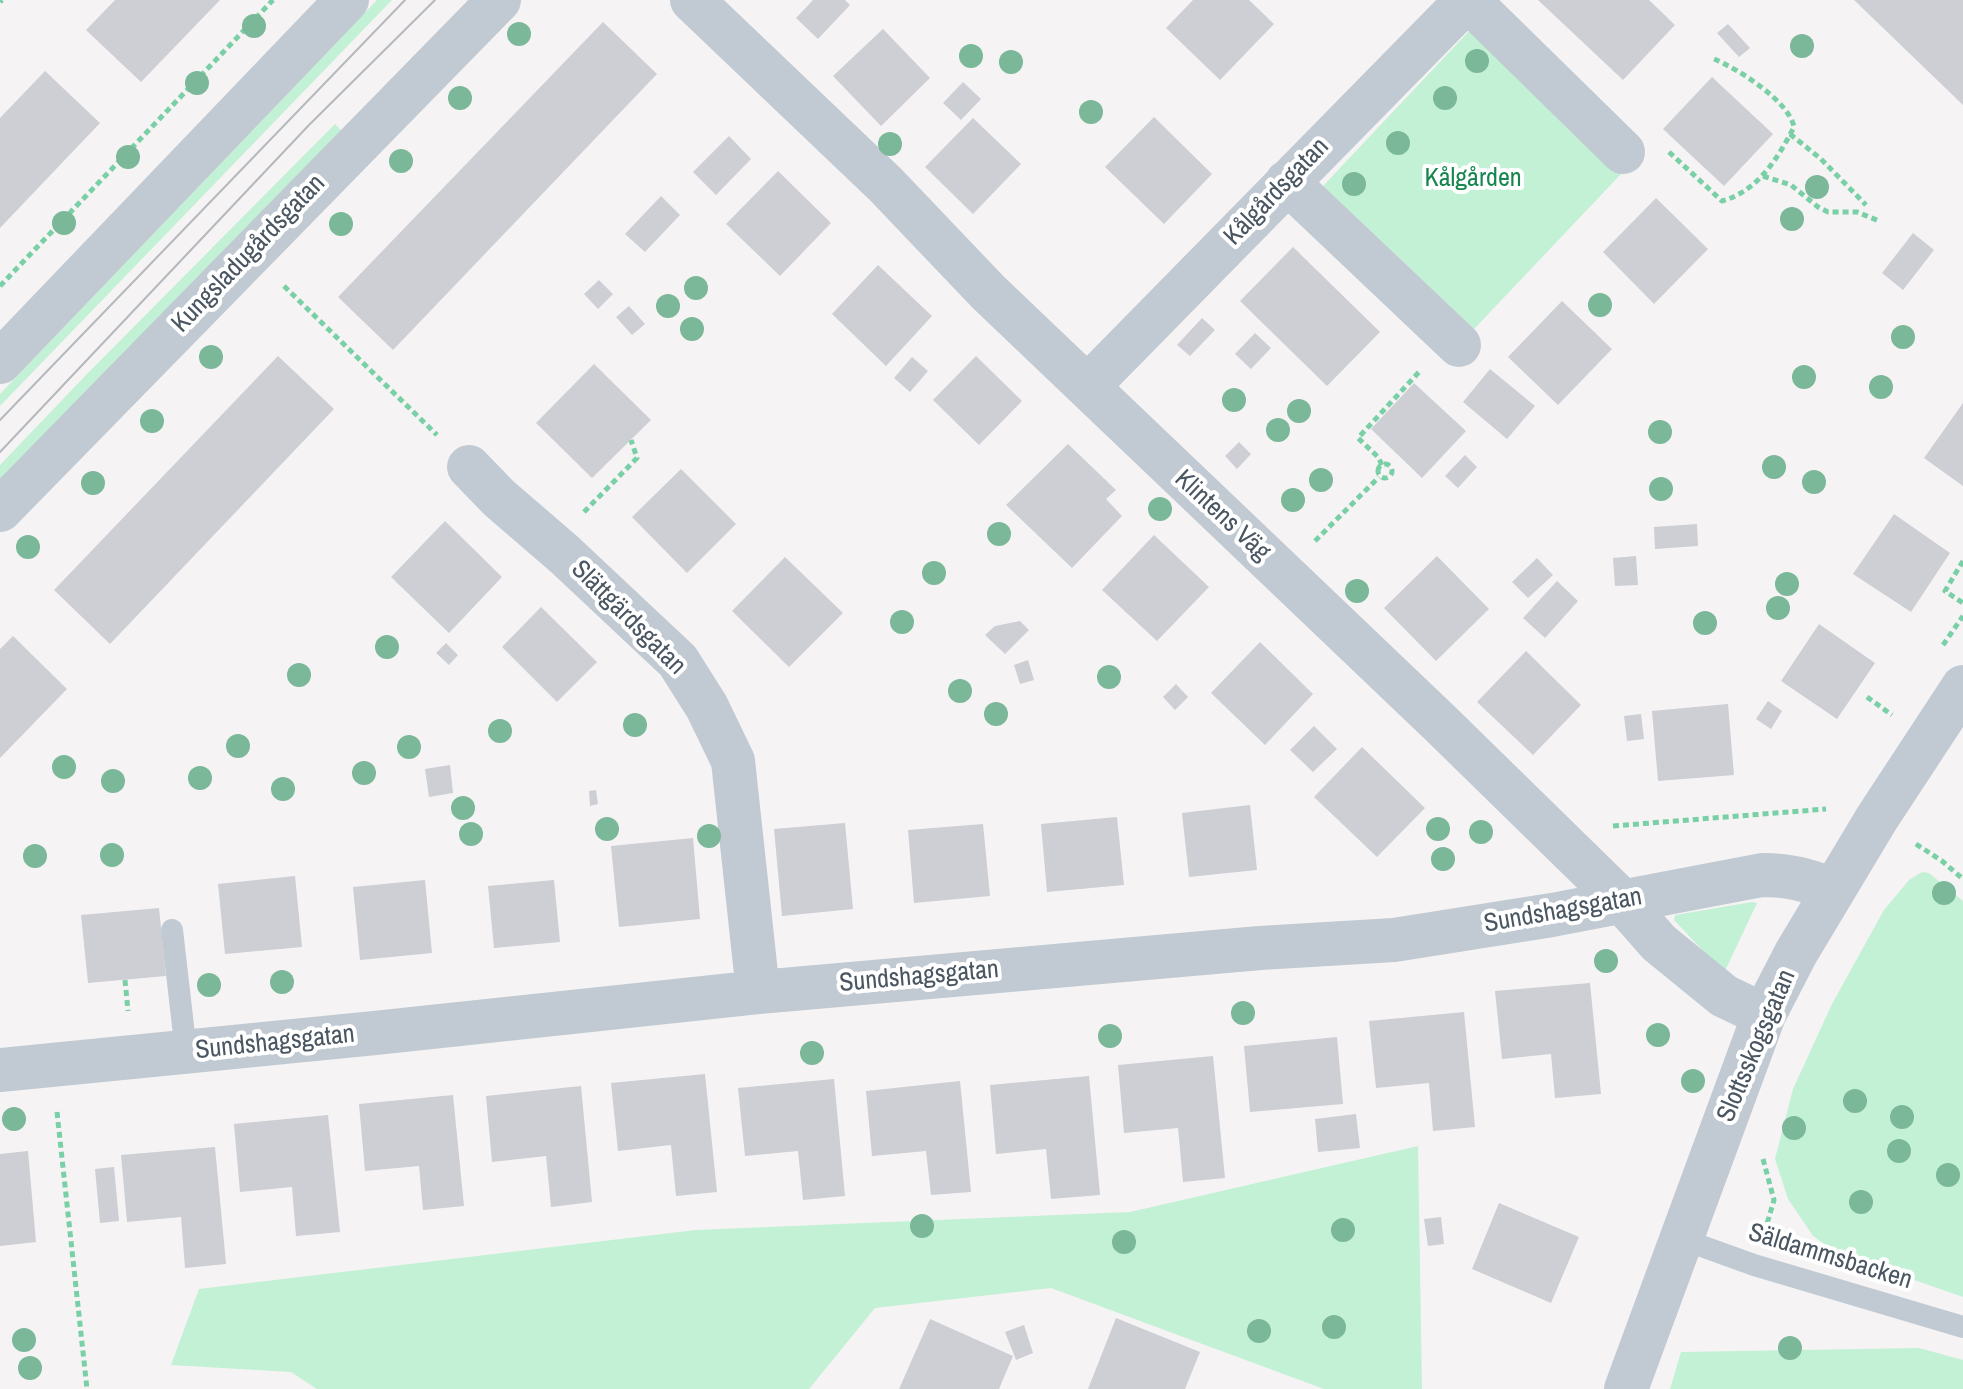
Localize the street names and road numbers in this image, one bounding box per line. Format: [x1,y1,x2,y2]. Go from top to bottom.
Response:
street label: Kålgårdsgatan [1218,132,1336,252]
street label: Kungsladugårdsgatan [166,169,332,339]
street label: Klintens Väg [1168,464,1276,568]
street label: Slättgärdsgatan [564,554,692,682]
street label: Sundshagsgatan [1481,882,1645,940]
street label: Sundshagsgatan [838,954,1000,1000]
street label: Slottsskogsgatan [1711,965,1803,1127]
street label: Sundshagsgatan [194,1019,356,1067]
street label: Säldammsbacken [1744,1217,1916,1297]

